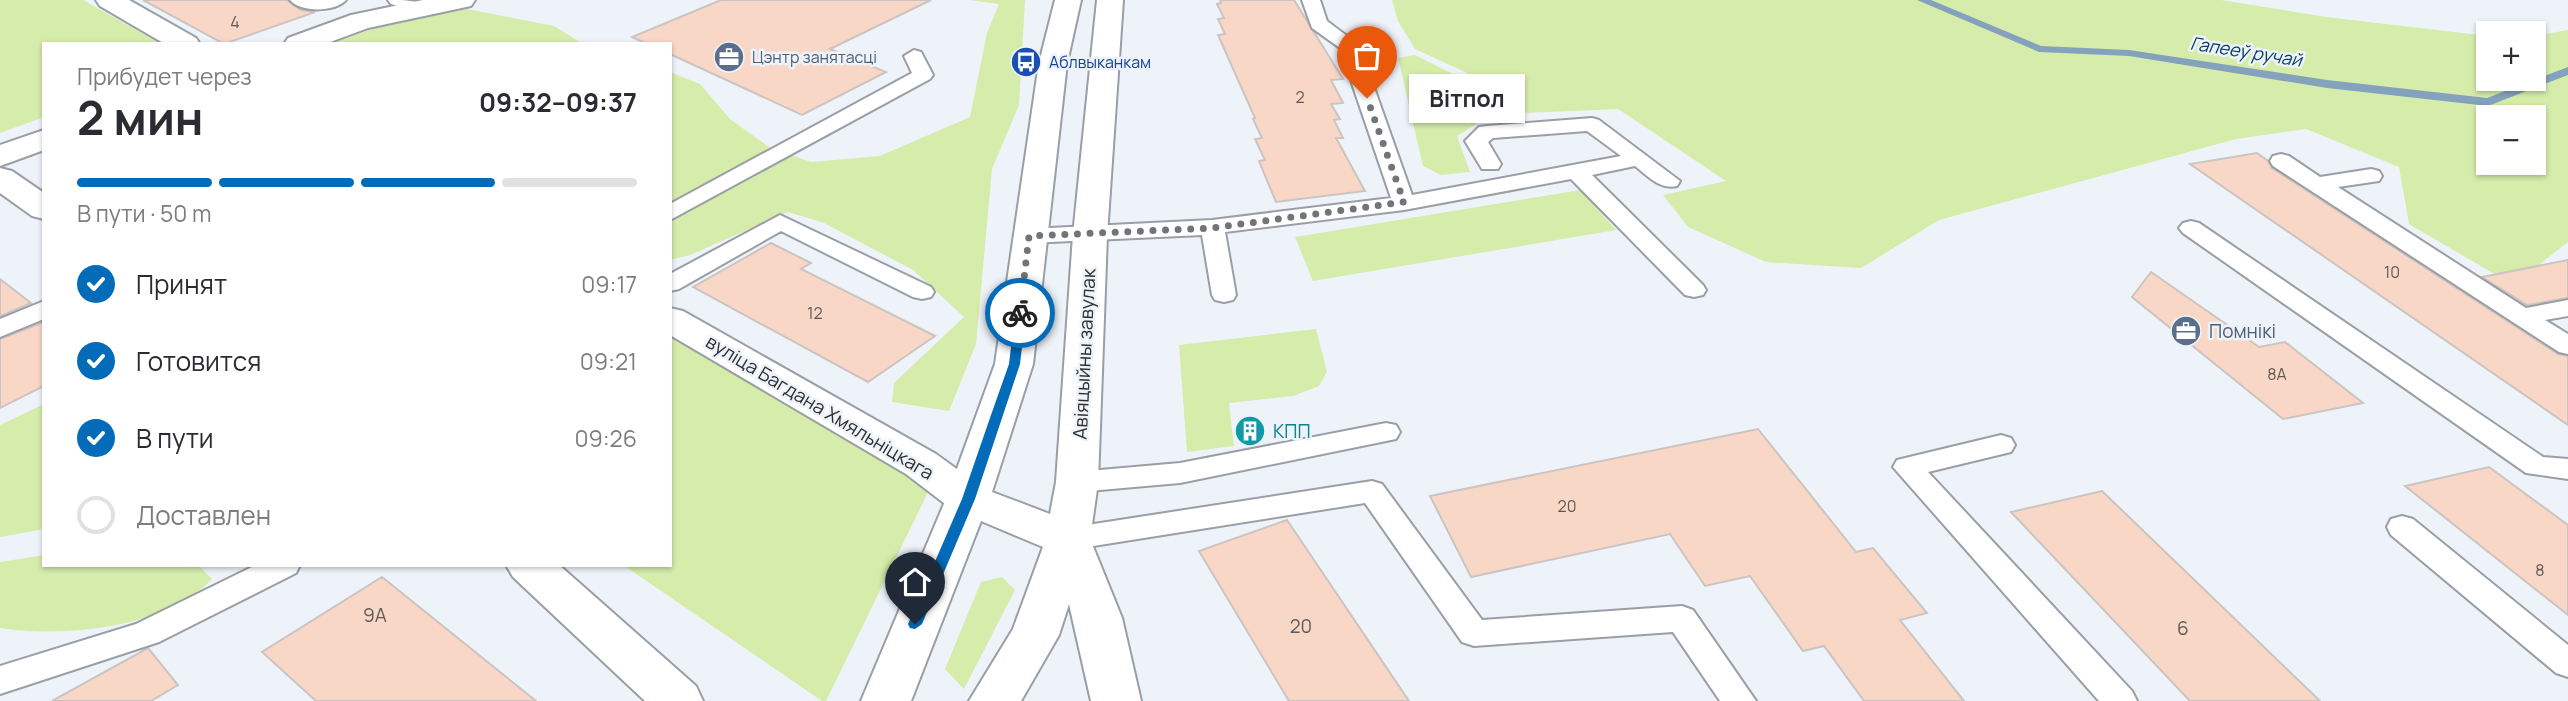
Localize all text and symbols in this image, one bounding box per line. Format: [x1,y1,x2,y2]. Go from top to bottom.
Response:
house number: 4 [230,11,240,33]
map controls [2476,21,2546,175]
button: + [2476,21,2546,91]
pin [1337,26,1397,98]
water label: Гапееў ручай [2189,30,2305,72]
icon: bag [1348,37,1386,75]
office icon: Цэнтр занятасці [712,40,746,74]
bus stop icon: Аблвыканкам [1009,45,1043,79]
place label: Цэнтр занятасці [752,46,877,68]
place label: Аблвыканкам [1049,51,1151,73]
text: Прибудет через [77,60,252,92]
callout: Вітпол [1409,74,1524,122]
text: Вітпол [1429,82,1505,114]
text: 09:32–09:37 [479,84,637,120]
text: 2 мин [77,86,204,149]
house number: 2 [1295,86,1305,108]
button: − [2476,105,2546,175]
text: В пути · 50 m [77,197,211,229]
house number: 10 [2384,261,2400,283]
icon: check [77,265,115,303]
text: Принят [136,266,227,302]
street label: Авіяцыйны завулак [1067,267,1101,440]
text: 09:17 [581,268,637,300]
courier [985,278,1055,348]
icon: bike [1001,294,1039,332]
house number: 12 [807,302,823,324]
office icon: Помнікі [2169,314,2203,348]
place label: Помнікі [2209,318,2276,344]
street label: вуліца Багдана Хмяльніцкага [701,328,939,486]
icon: check [77,342,115,380]
text: Готовится [136,343,261,379]
text: 09:21 [580,345,637,377]
house number: 8А [2267,363,2287,385]
building icon: КПП [1233,414,1267,448]
place label: КПП [1273,418,1311,444]
icon: check [77,419,115,457]
text: В пути [136,420,214,456]
text: 09:26 [574,422,637,454]
house number: 20 [1558,495,1576,517]
text: Доставлен [136,497,271,533]
pin [885,552,945,624]
house number: 8 [2535,559,2545,581]
icon: home [896,563,934,601]
house number: 9А [363,602,387,628]
house number: 20 [1290,613,1312,639]
house number: 6 [2177,615,2189,641]

